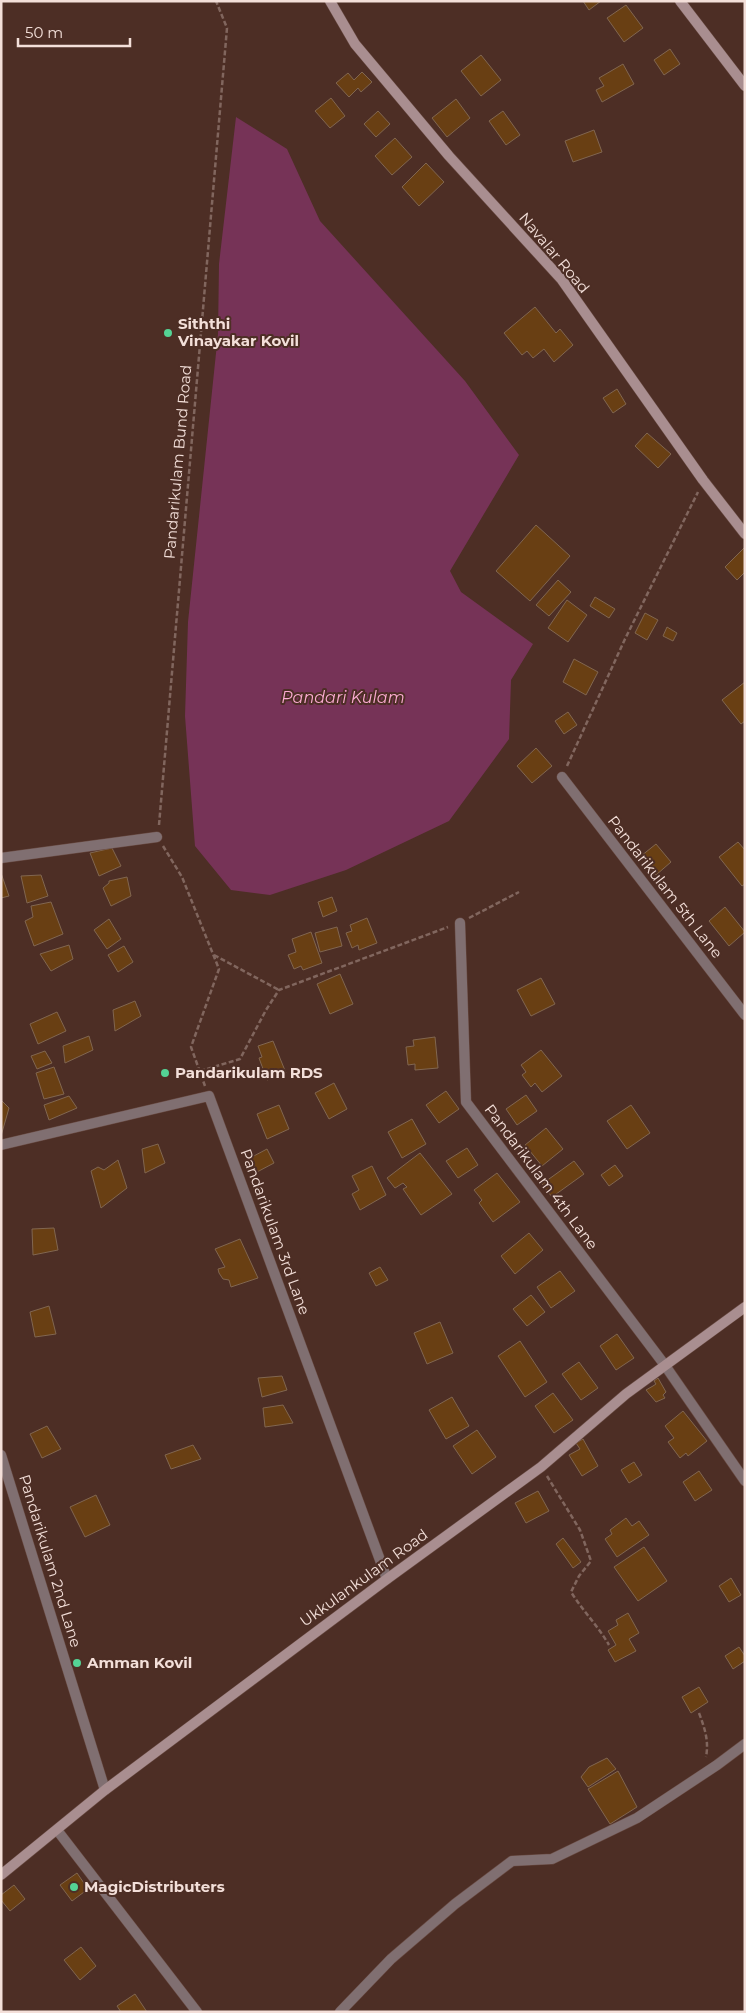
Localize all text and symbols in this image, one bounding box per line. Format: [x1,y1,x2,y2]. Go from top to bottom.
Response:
scale bar [18,15,130,47]
text: 50 m [25,23,63,42]
street label: Navalar Road [515,208,594,297]
place label: Siththi Vinayakar Kovil [177,314,299,350]
marker: Siththi Vinayakar Kovil [162,327,174,339]
street label: Pandarikulam Bund Road [160,364,195,560]
water label: Pandari Kulam [281,688,405,707]
street label: Pandarikulam 5th Lane [604,812,727,962]
place label: Pandarikulam RDS [175,1063,323,1082]
marker: Pandarikulam RDS [159,1067,171,1079]
street label: Pandarikulam 4th Lane [481,1100,602,1253]
street label: Pandarikulam 3rd Lane [237,1146,314,1317]
street label: Pandarikulam 2nd Lane [15,1472,86,1650]
street label: Ukkulankulam Road [296,1525,431,1630]
place label: Amman Kovil [86,1653,192,1672]
marker: Amman Kovil [71,1657,83,1669]
place label: MagicDistributers [84,1877,225,1896]
marker: MagicDistributers [68,1881,80,1893]

